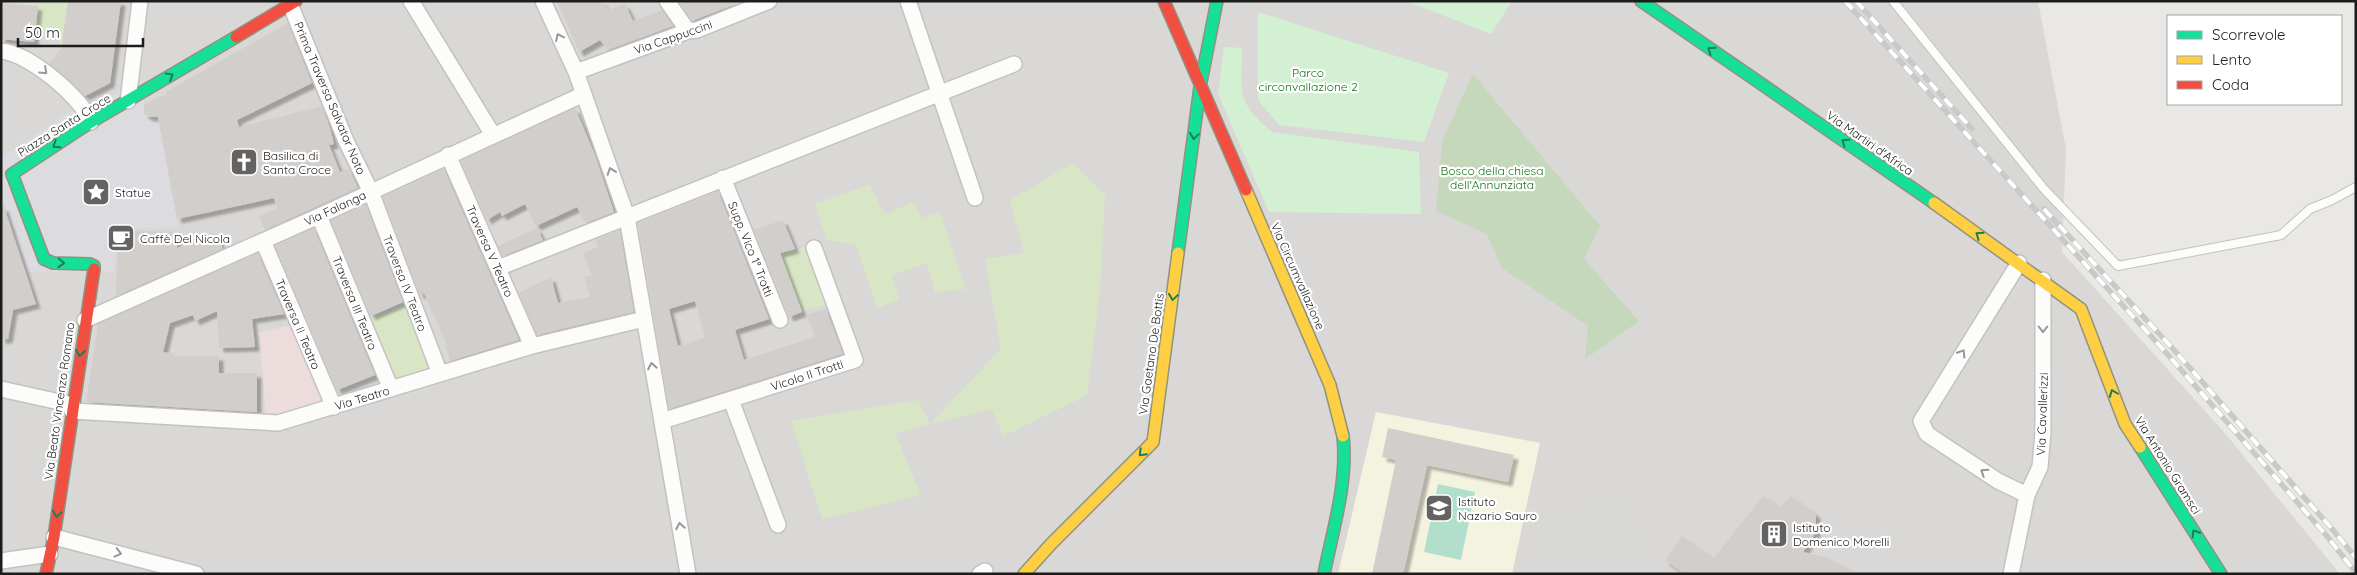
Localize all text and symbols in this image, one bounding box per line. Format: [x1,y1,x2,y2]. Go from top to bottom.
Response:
scale bar [18,15,142,47]
legend [2167,15,2342,105]
street label: Via Cappuccini [632,17,714,57]
street label: Prima Traversa Salvator Noto [291,19,369,177]
text: 50 m [25,23,60,42]
text: Scorrevole [2212,25,2286,44]
one-way arrow [555,33,566,42]
one-way arrow [1708,47,1717,56]
text: Lento [2212,50,2251,69]
one-way arrow [39,65,48,74]
park label: Parco circonvallazione 2 [1258,65,1358,94]
one-way arrow [164,73,173,83]
text: Coda [2212,75,2249,94]
street label: Piazza Santa Croce [15,90,114,160]
street label: Via Martiri d'Africa [1824,107,1916,179]
one-way arrow [1189,132,1200,140]
one-way arrow [53,139,62,148]
one-way arrow [1841,139,1851,148]
church icon: Basilica di Santa Croce [229,147,259,177]
place label: Basilica di Santa Croce [263,148,331,177]
park label: Bosco della chiesa dell'Annunziata [1441,163,1543,192]
one-way arrow [607,167,617,175]
place icon: Statue [81,177,111,207]
place label: Statue [115,185,151,200]
street label: Via Falanga [302,187,368,229]
street label: Supp. Vico 1° Trotti [725,199,777,299]
street label: Traversa V Teatro [463,203,517,299]
street label: Via Circumvallazione [1268,220,1328,332]
cafe icon: Caffè Del Nicola [106,223,136,253]
place label: Caffè Del Nicola [140,231,230,246]
one-way arrow [1975,232,1984,241]
street label: Traversa IV Teatro [380,233,430,333]
street label: Traversa III Teatro [329,254,381,352]
one-way arrow [58,258,66,268]
street label: Traversa II Teatro [272,276,324,372]
street label: Via Gaetano De Bottis [1135,292,1167,416]
one-way arrow [1168,292,1178,301]
street label: Via Beato Vincenzo Romano [41,321,77,481]
one-way arrow [2038,325,2048,333]
one-way arrow [76,349,86,358]
one-way arrow [1956,350,1966,359]
street label: Vicolo II Trotti [769,356,845,394]
one-way arrow [648,361,658,370]
street label: Via Cavallerizzi [2033,372,2051,456]
street label: Via Teatro [333,383,391,413]
one-way arrow [2109,389,2119,398]
street label: Via Antonio Gramsci [2132,413,2204,517]
one-way arrow [1139,447,1148,456]
one-way arrow [1981,468,1990,478]
school or university icon: Istituto Nazario Sauro [1424,493,1454,523]
place label: Istituto Nazario Sauro [1458,494,1537,523]
one-way arrow [52,510,63,518]
building icon: Istituto Domenico Morelli [1759,519,1789,549]
place label: Istituto Domenico Morelli [1793,520,1889,549]
one-way arrow [675,521,685,530]
one-way arrow [2191,529,2201,538]
one-way arrow [113,547,122,558]

